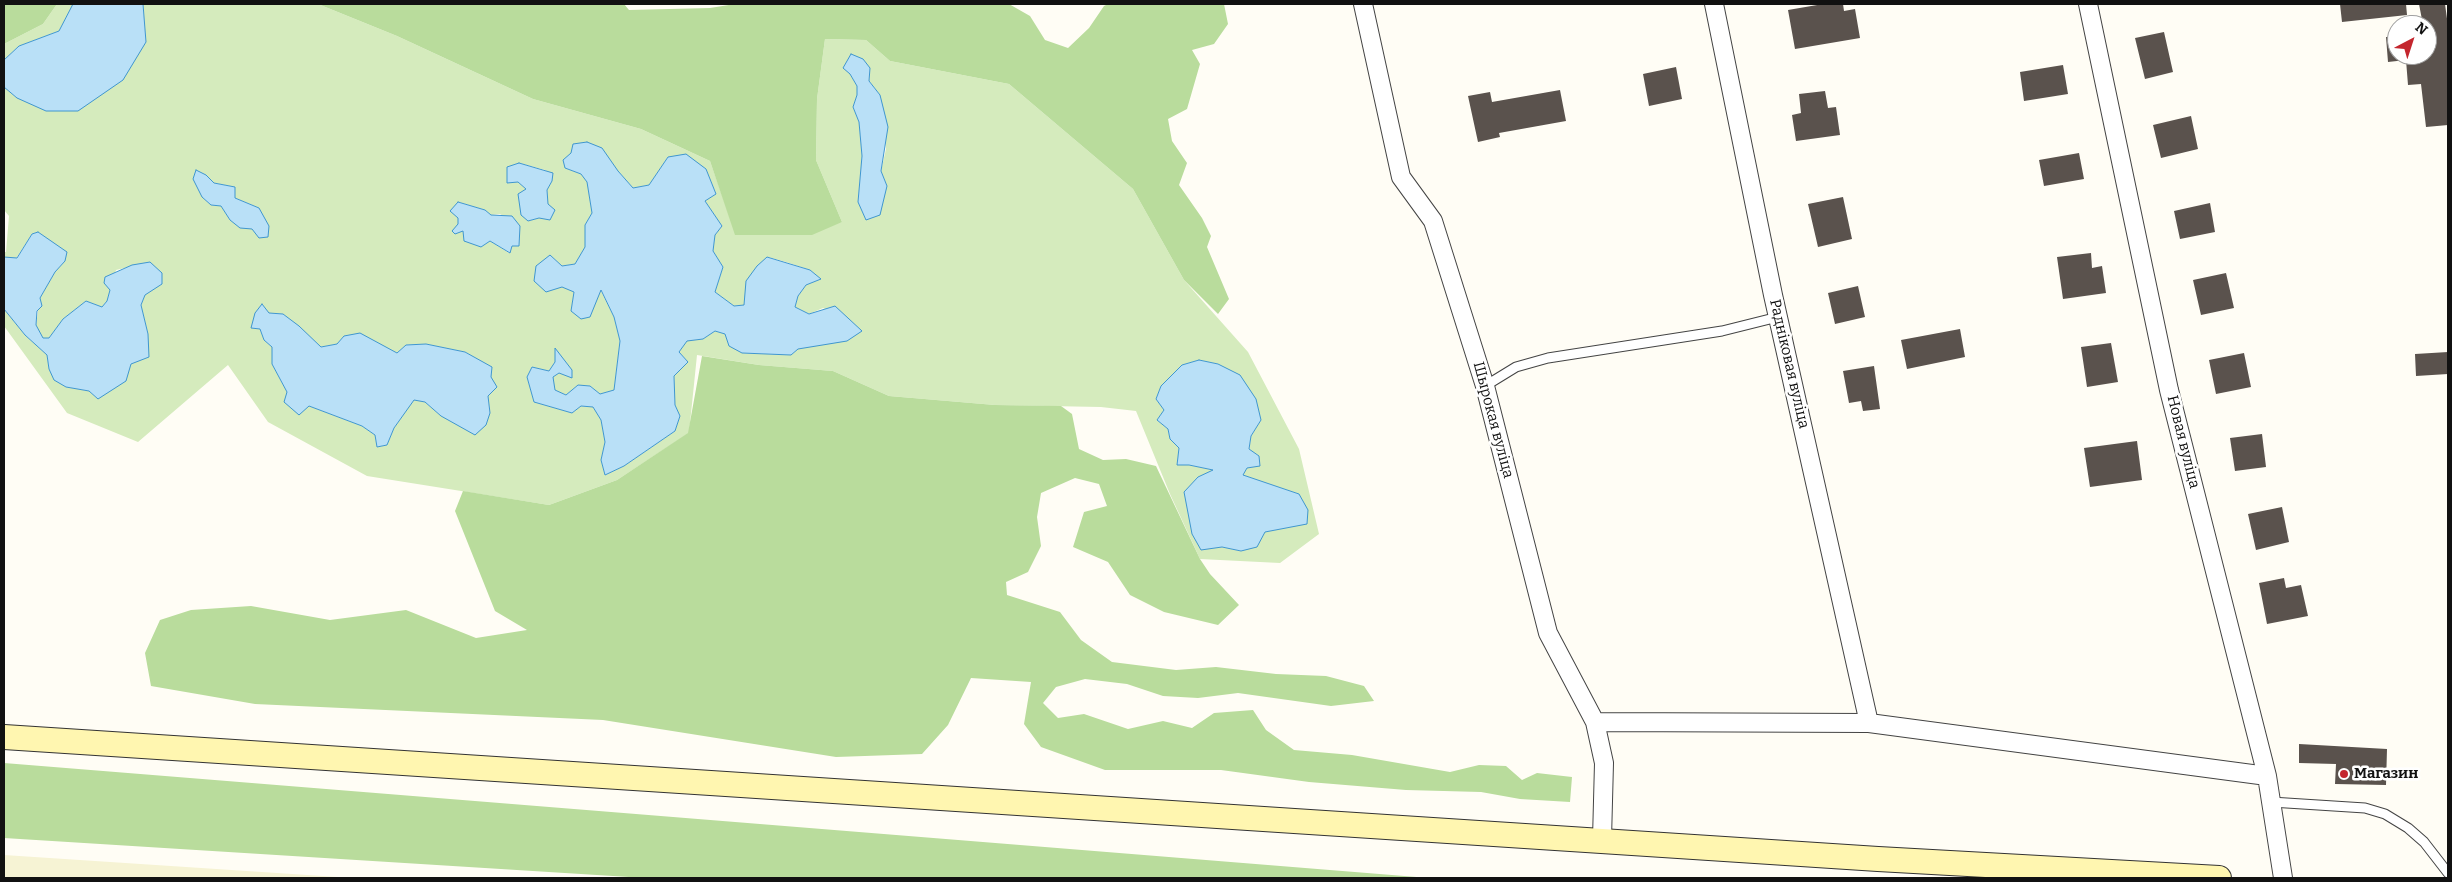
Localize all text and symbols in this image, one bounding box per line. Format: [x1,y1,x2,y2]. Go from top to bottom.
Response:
north arrow [2387,15,2437,65]
text: N [2412,19,2431,39]
street label: Радніковая вуліца [1765,298,1813,430]
street label: Шырокая вуліца [1469,360,1517,480]
street label: Новая вуліца [2163,394,2203,490]
place label: Магазин [2354,765,2418,783]
marker: Магазин [2338,768,2350,780]

